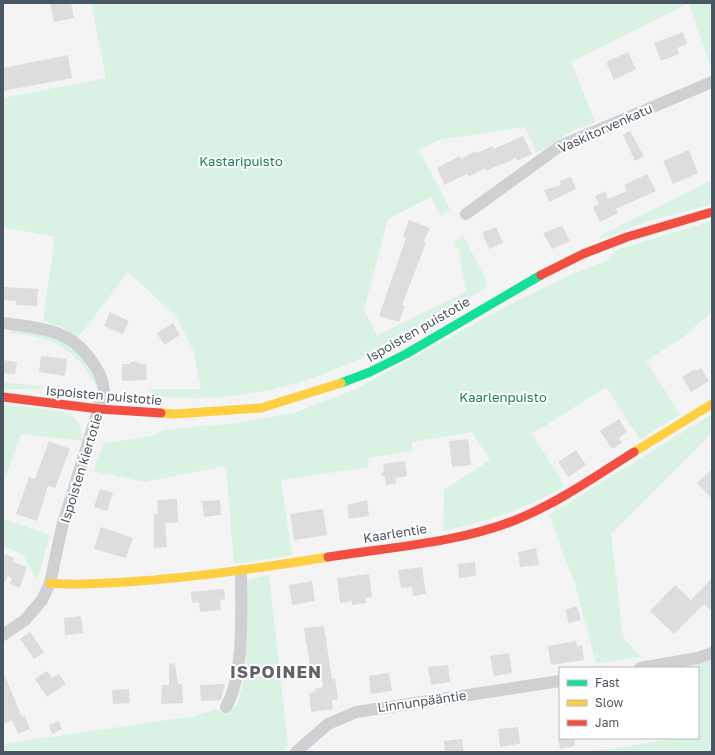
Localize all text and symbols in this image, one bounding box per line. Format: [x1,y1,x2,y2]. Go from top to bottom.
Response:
street label: Vaskitorvenkatu [555,100,655,156]
park label: Kastaripuisto [199,153,283,169]
street label: Ispoisten puistotie [364,293,472,365]
street label: Ispoisten puistotie [45,382,163,408]
park label: Kaarlenpuisto [459,389,547,405]
street label: Ispoisten kiertotie [57,411,105,525]
street label: Kaarlentie [362,520,428,546]
district label: ISPOINEN [230,661,322,682]
legend [559,667,699,739]
text: Fast [595,675,620,690]
street label: Linnunpääntie [377,687,467,715]
text: Slow [595,695,623,710]
text: Jam [595,715,619,730]

